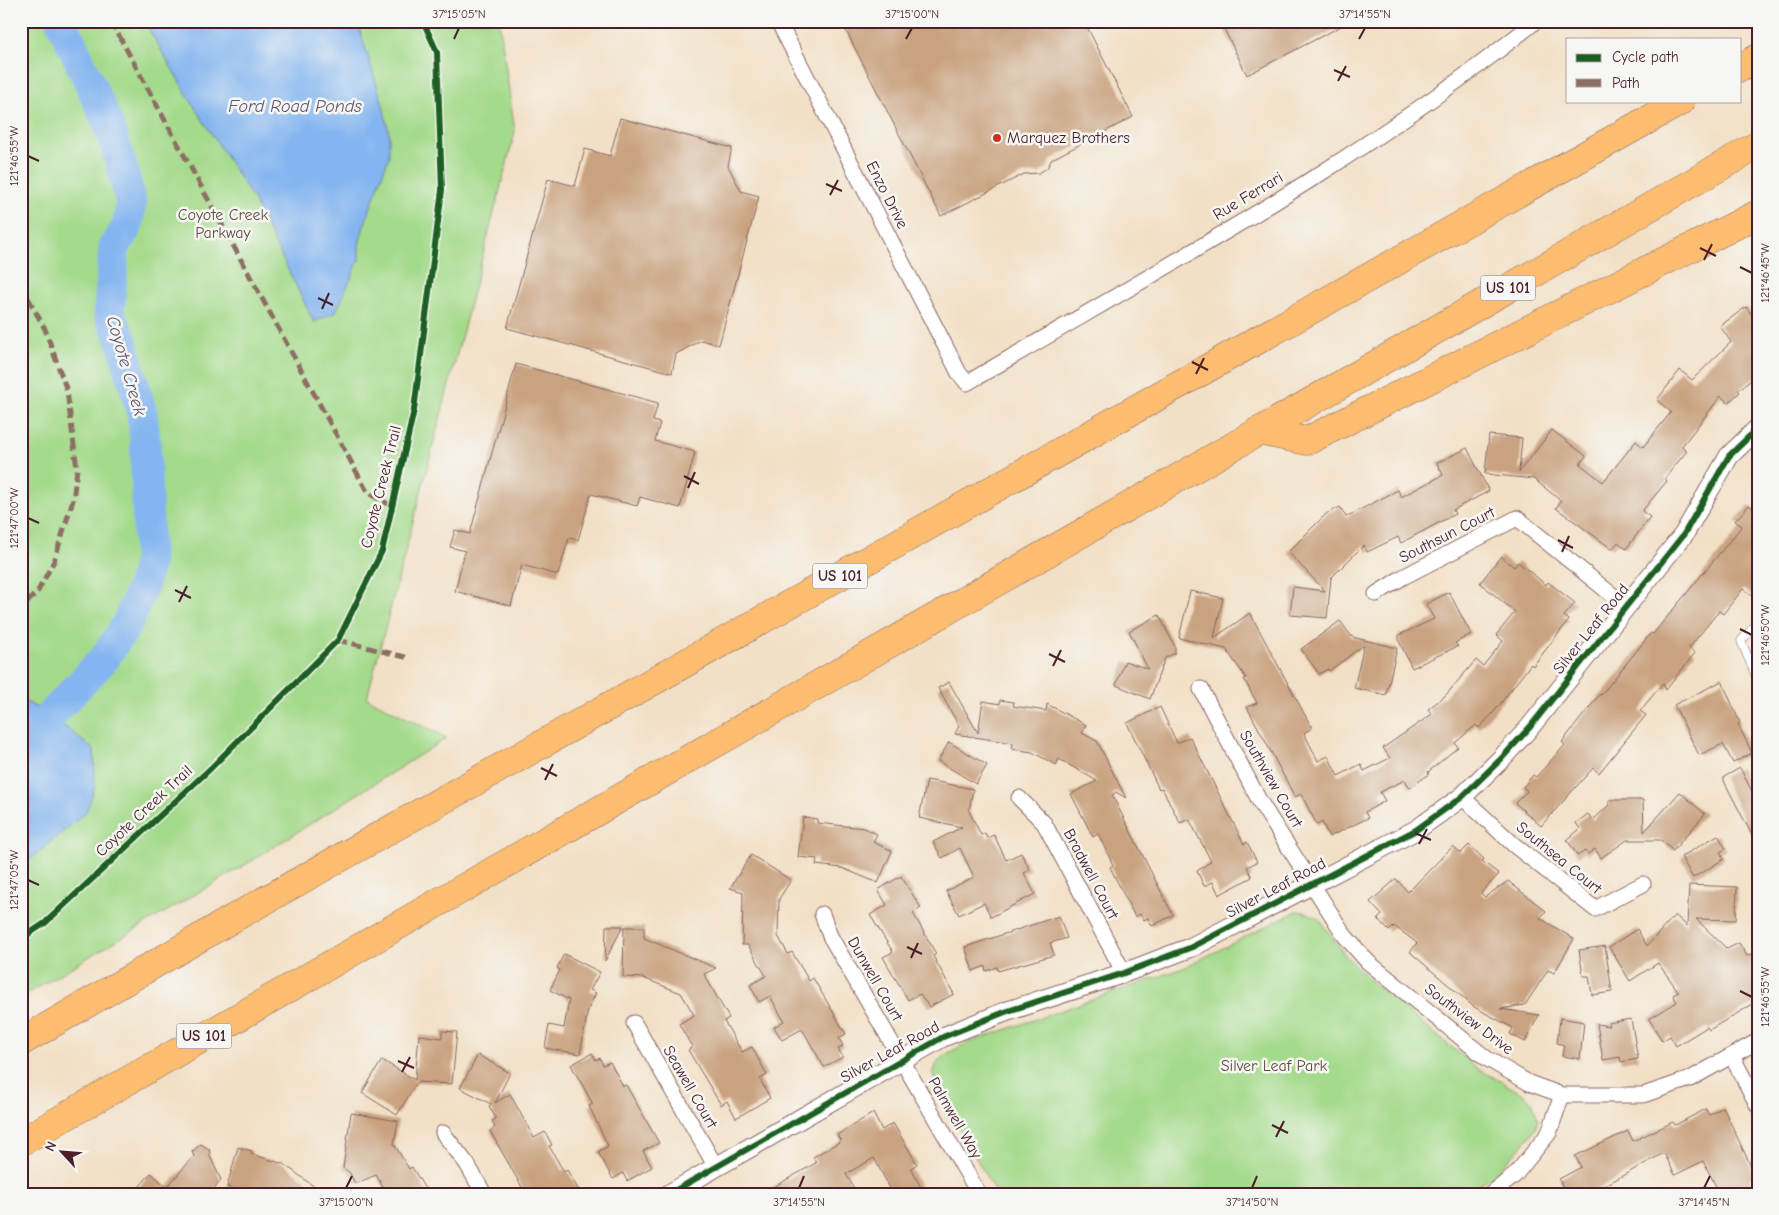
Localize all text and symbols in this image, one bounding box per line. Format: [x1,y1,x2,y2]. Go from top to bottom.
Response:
text: 37°15'05"N [432,7,486,21]
text: 37°15'00"N [885,7,939,21]
text: 37°14'55"N [1339,7,1391,21]
legend [1566,38,1742,102]
text: Cycle path [1612,48,1679,66]
text: Path [1612,74,1640,92]
water label: Ford Road Ponds [228,96,362,117]
text: 121°46'55"W [7,125,21,186]
place label: Marquez Brothers [1007,129,1130,147]
marker: Marquez Brothers [991,132,1003,144]
street label: Enzo Drive [862,158,912,232]
street label: Rue Ferrari [1210,168,1286,224]
park label: Coyote Creek Parkway [178,206,269,242]
text: 121°46'45"W [1758,243,1772,303]
road number: US 101 [1480,276,1536,300]
water label: Coyote Creek [102,314,150,419]
street label: Coyote Creek Trail [357,424,405,550]
text: 121°47'00"W [7,487,21,548]
street label: Southsun Court [1396,503,1498,567]
road number: US 101 [812,564,868,588]
street label: Silver Leaf Road [1549,580,1633,678]
text: 121°46'50"W [1758,604,1772,665]
street label: Southview Court [1236,727,1306,831]
street label: Coyote Creek Trail [92,762,196,860]
street label: Southsea Court [1513,818,1605,898]
street label: Bradwell Court [1060,826,1123,923]
text: 121°47'05"W [7,849,21,910]
street label: Silver Leaf Road [1223,854,1329,922]
street label: Dunwell Court [844,934,907,1025]
text: 121°46'55"W [1758,966,1772,1027]
street label: Southview Drive [1421,980,1517,1058]
street label: Silver Leaf Road [837,1017,943,1087]
road number: US 101 [176,1024,232,1048]
street label: Seawell Court [659,1043,721,1132]
park label: Silver Leaf Park [1221,1057,1328,1075]
street label: Palmwell Way [924,1074,986,1163]
north arrow [38,1128,88,1178]
text: N [41,1139,60,1154]
text: 37°15'00"N [319,1195,373,1209]
text: 37°14'55"N [773,1195,825,1209]
text: 37°14'50"N [1226,1195,1278,1209]
text: 37°14'45"N [1678,1195,1730,1209]

